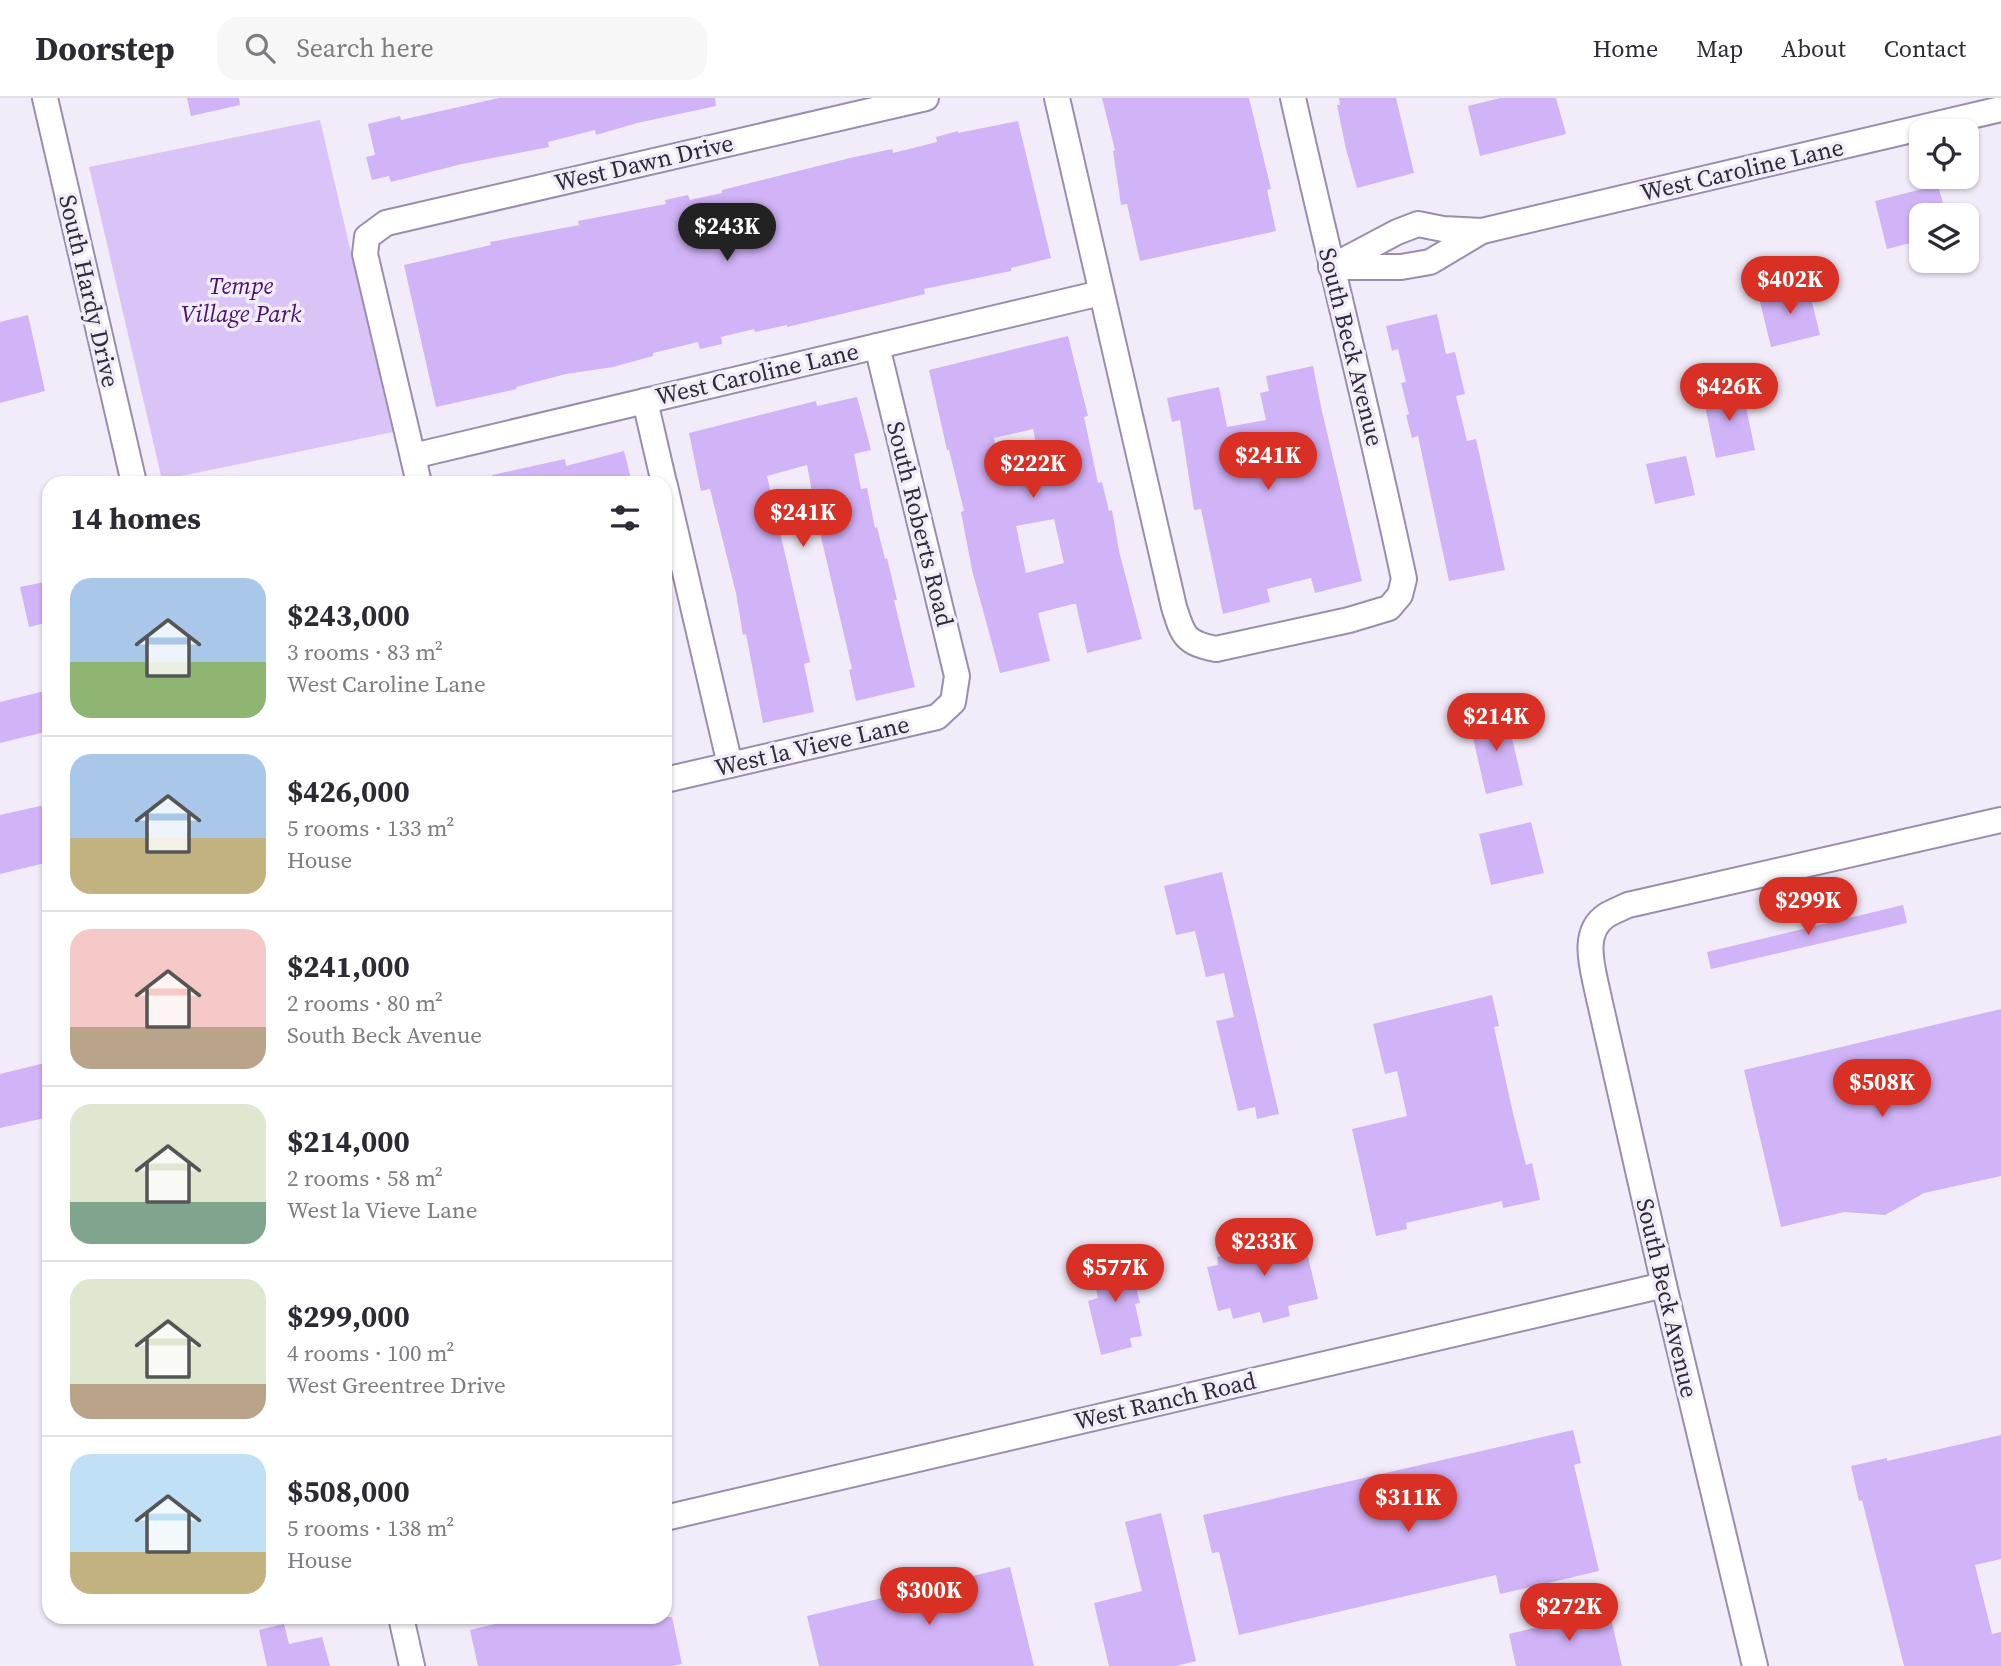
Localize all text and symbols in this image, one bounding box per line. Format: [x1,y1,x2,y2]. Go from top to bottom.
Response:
search box [217,17,707,80]
text: Doorstep [35,26,175,71]
icon: search [241,29,279,67]
text: Search here [297,30,434,66]
text: Home [1593,32,1658,65]
text: Map [1696,32,1743,65]
text: About [1781,32,1846,65]
text: Contact [1884,32,1966,65]
map controls [1909,119,1979,273]
button: locate [1909,119,1979,189]
street label: West Dawn Drive [551,126,737,199]
street label: West Caroline Lane [1637,130,1847,209]
street label: South Hardy Drive [51,191,128,390]
button: layers [1909,203,1979,273]
pin: $243K [678,204,776,263]
text: $243K [694,210,760,242]
street label: South Beck Avenue [1311,244,1392,450]
pin: $402K [1741,256,1839,316]
text: $402K [1757,263,1823,295]
park label: Tempe Village Park [181,269,302,330]
street label: West Caroline Lane [652,334,862,413]
pin: $426K [1680,364,1778,423]
text: $426K [1696,370,1762,402]
street label: South Roberts Road [879,418,962,630]
pin: $241K [1219,432,1317,492]
text: $241K [1235,439,1301,471]
pin: $222K [984,440,1082,500]
text: $222K [1000,447,1066,479]
pin: $241K [754,490,852,549]
text: $241K [770,496,836,528]
text: 14 homes [70,498,201,539]
icon: filters [606,499,644,537]
text: $243,000 [287,595,410,636]
icon: home [126,606,210,690]
text: 3 rooms · 83 m² [287,636,443,668]
text: West Caroline Lane [287,668,486,700]
pin: $214K [1447,694,1545,753]
text: $214K [1463,700,1529,732]
street label: West la Vieve Lane [711,707,912,784]
text: $426,000 [287,771,410,812]
icon: home [126,782,210,866]
text: 5 rooms · 133 m² [287,812,454,844]
text: House [287,844,352,876]
pin: $299K [1759,878,1857,937]
text: $299K [1775,884,1841,916]
text: $241,000 [287,946,410,987]
icon: home [126,957,210,1041]
text: 2 rooms · 80 m² [287,987,443,1019]
text: South Beck Avenue [287,1019,482,1051]
pin: $508K [1833,1060,1931,1119]
text: $508K [1849,1066,1915,1098]
text: $214,000 [287,1121,410,1162]
icon: home [126,1132,210,1216]
text: 2 rooms · 58 m² [287,1162,443,1194]
text: West la Vieve Lane [287,1194,477,1226]
street label: South Beck Avenue [1629,1195,1706,1401]
pin: $233K [1215,1218,1313,1278]
text: $233K [1231,1225,1297,1257]
pin: $577K [1066,1244,1164,1304]
text: $577K [1082,1251,1148,1283]
text: $299,000 [287,1296,410,1337]
icon: home [126,1307,210,1391]
text: 4 rooms · 100 m² [287,1337,454,1369]
street label: West Ranch Road [1071,1363,1259,1437]
text: West Greentree Drive [287,1369,506,1401]
text: $508,000 [287,1471,410,1512]
pin: $311K [1359,1474,1457,1534]
text: $311K [1375,1481,1441,1513]
icon: home [126,1482,210,1566]
text: 5 rooms · 138 m² [287,1512,454,1544]
text: House [287,1544,352,1576]
pin: $300K [880,1568,978,1627]
text: $300K [896,1574,962,1606]
pin: $272K [1520,1584,1618,1643]
text: $272K [1536,1590,1602,1622]

